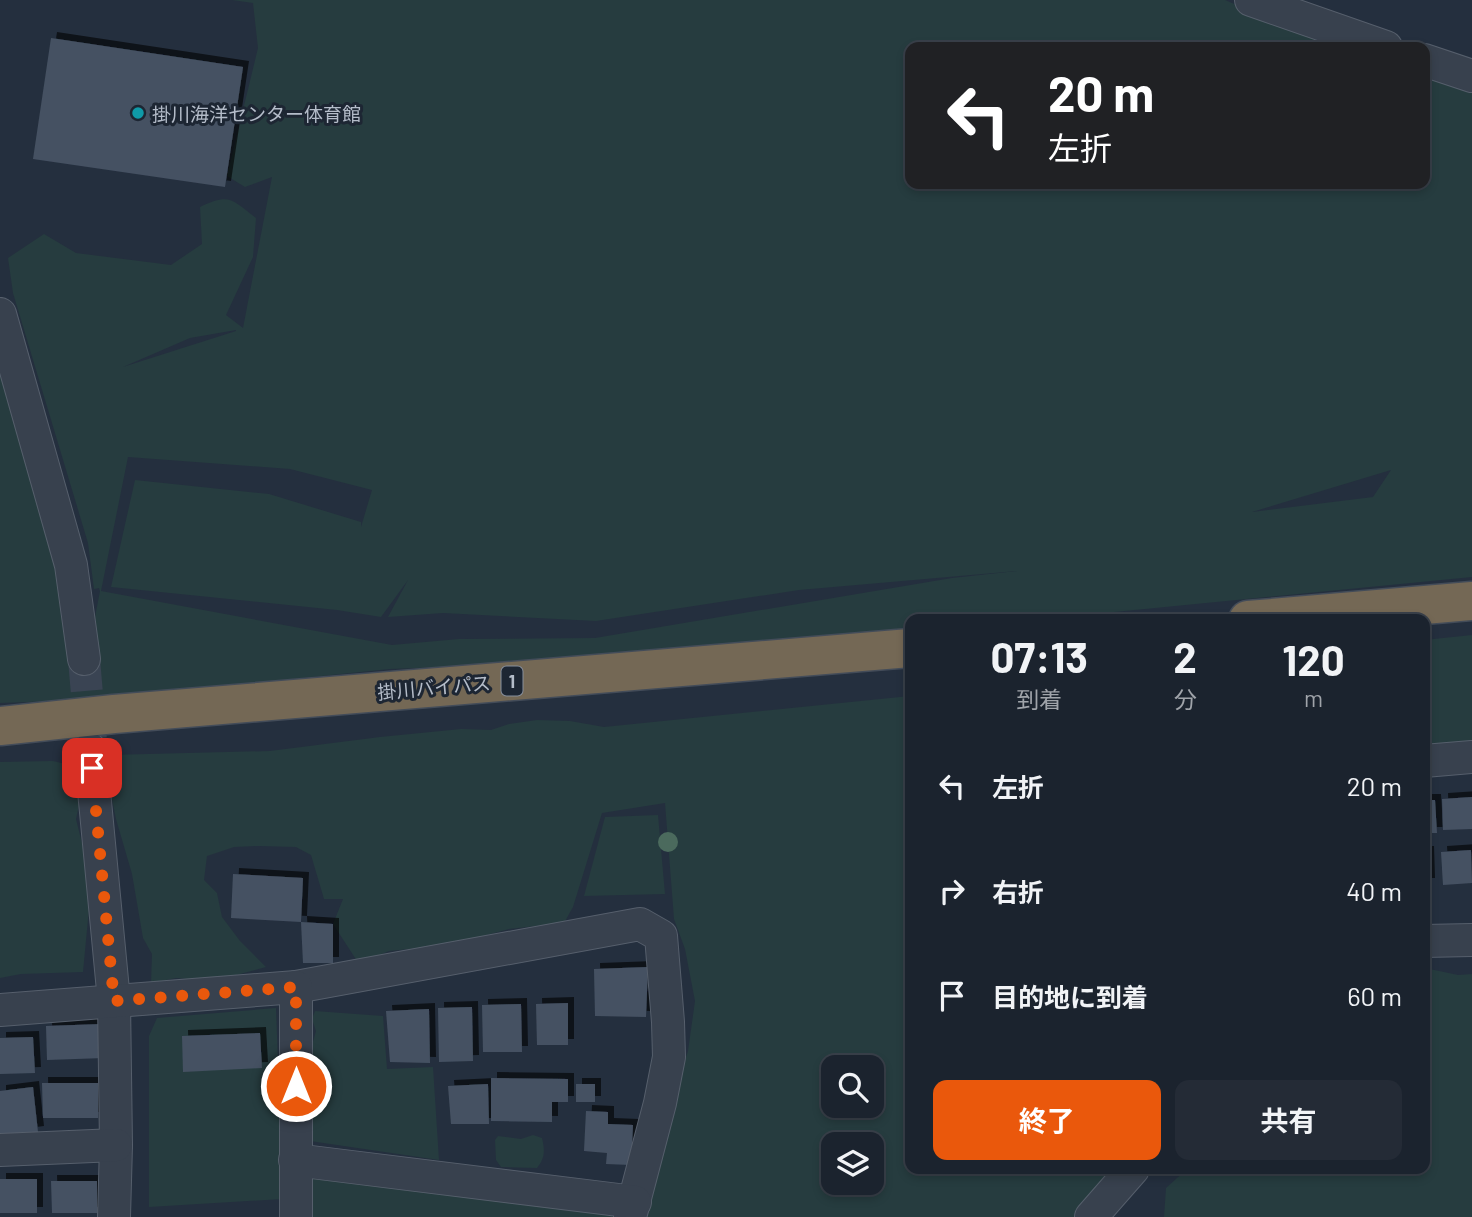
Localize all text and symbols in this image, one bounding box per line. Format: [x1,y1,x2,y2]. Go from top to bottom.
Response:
text: 20 m [1048,63,1154,122]
icon: left [933,70,1024,161]
place label: 掛川海洋センター体育館 [152,102,361,125]
marker: 掛川海洋センター体育館 [130,105,146,121]
text: 左折 [1048,128,1112,166]
text: 07:13 [990,631,1088,681]
text: 2 [1173,631,1197,681]
text: 120 [1282,634,1345,684]
road number: 1 [502,666,522,696]
street label: 掛川バイパス [376,671,492,703]
text: m [1304,684,1323,712]
text: 到着 [1016,685,1062,713]
text: 分 [1174,685,1197,713]
pin [62,738,122,798]
icon: arrive [73,749,111,787]
icon: left [933,767,971,805]
text: 20 m [1347,770,1402,801]
text: 左折 [992,771,1044,802]
icon: right [933,872,971,910]
text: 40 m [1346,875,1402,906]
text: 右折 [992,876,1044,907]
icon: arrive [933,977,971,1015]
text: 60 m [1347,980,1402,1011]
text: 目的地に到着 [992,981,1148,1012]
position arrow [259,1049,333,1123]
map controls [821,1055,884,1195]
button: search [821,1055,884,1118]
button: 終了 [933,1080,1161,1160]
button: 共有 [1175,1080,1402,1160]
button: layers [821,1132,884,1195]

